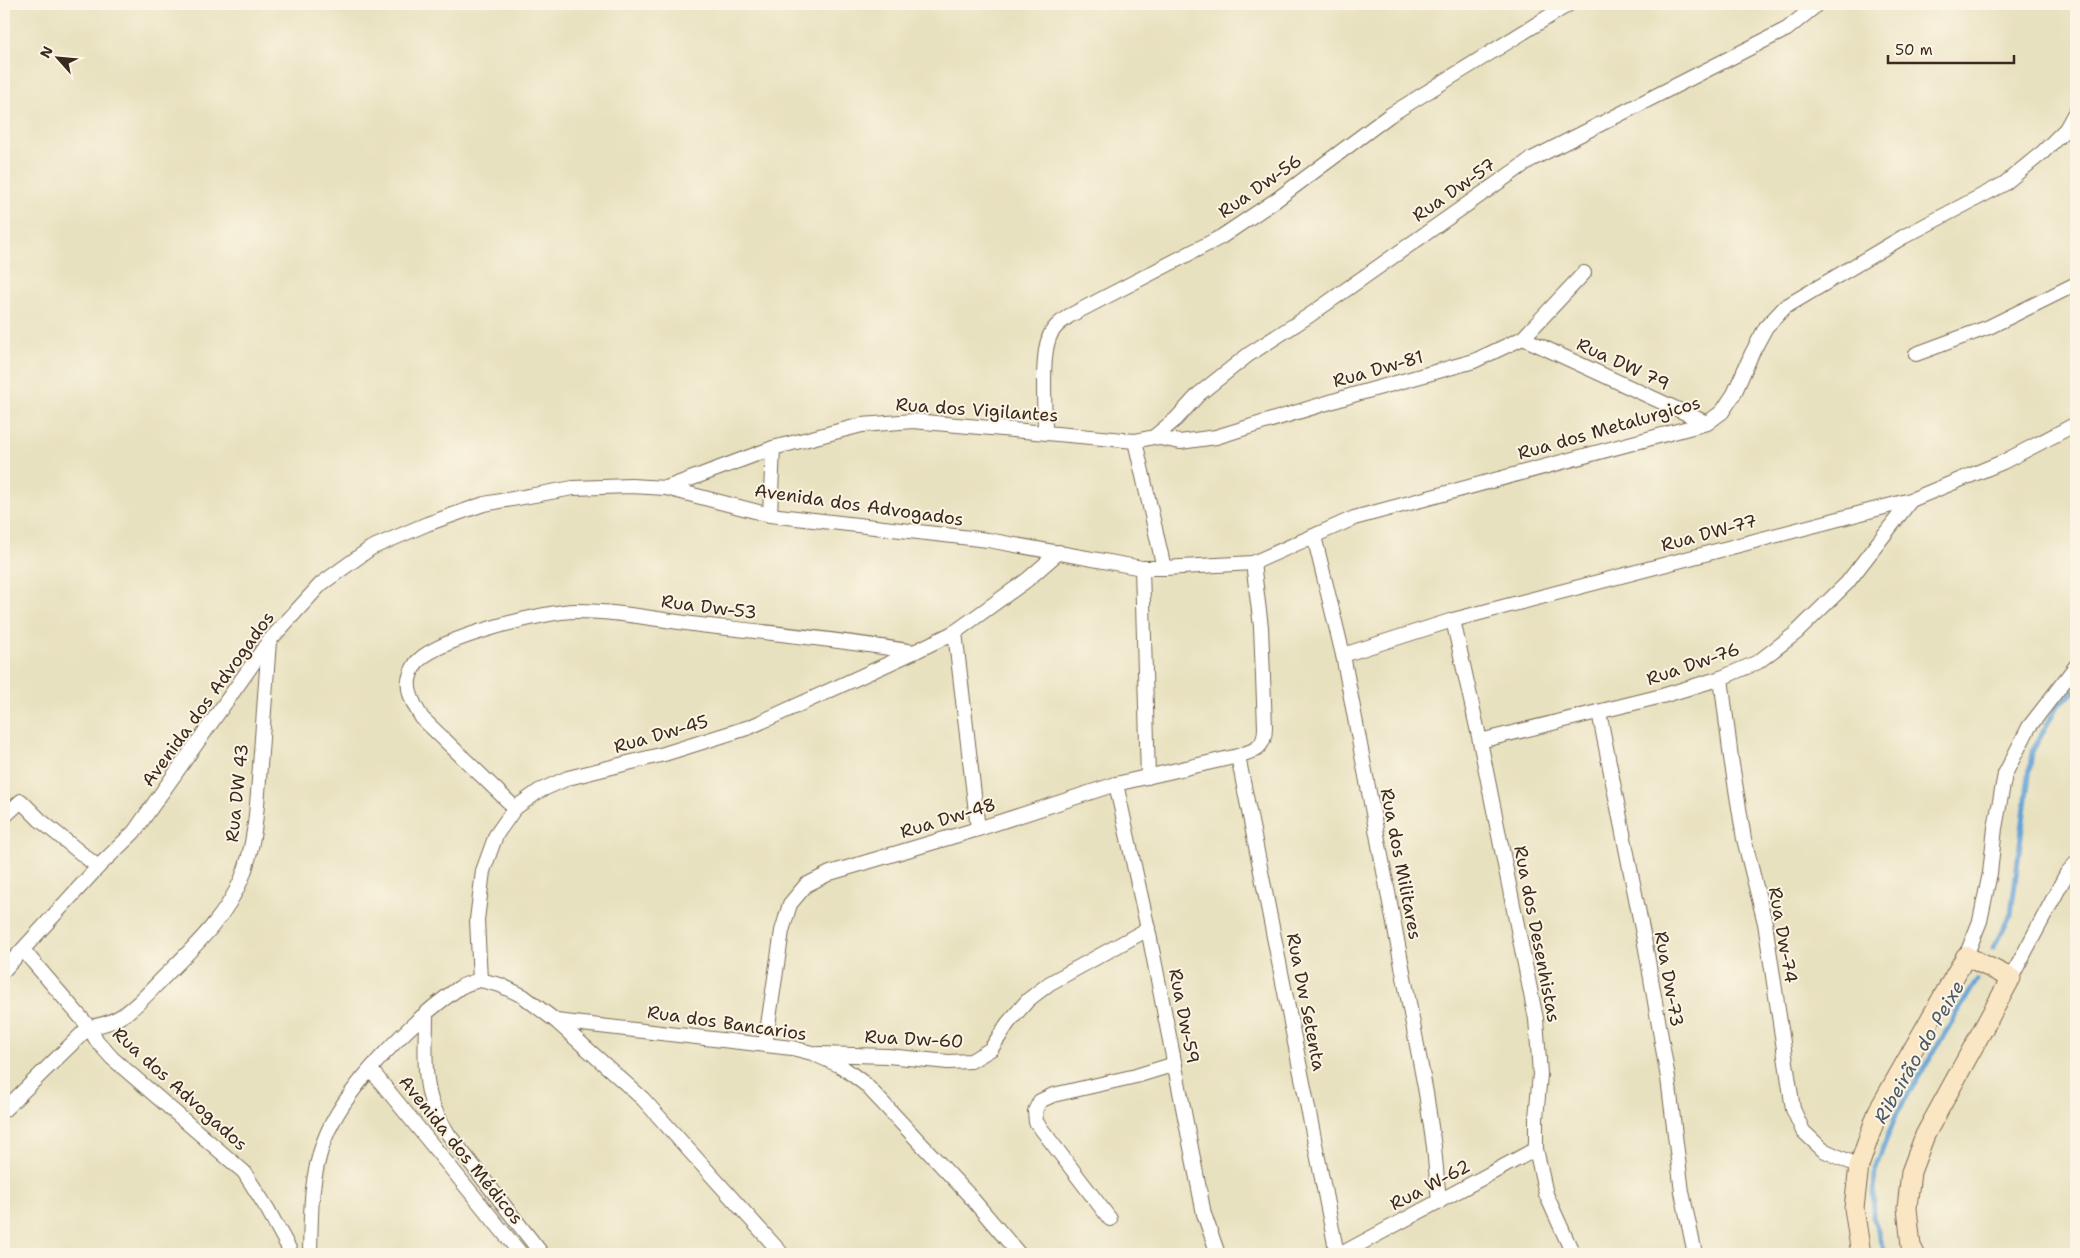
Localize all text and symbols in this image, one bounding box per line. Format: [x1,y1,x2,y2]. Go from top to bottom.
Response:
north arrow [32,32,82,82]
scale bar [1888,32,2014,64]
text: 50 m [1895,40,1933,60]
text: N [36,43,57,61]
street label: Rua Dw-56 [1214,148,1306,224]
street label: Rua Dw-57 [1408,153,1500,227]
street label: Rua DW 79 [1573,332,1673,396]
street label: Rua Dw-81 [1330,345,1426,393]
street label: Rua dos Metalurgicos [1515,390,1703,466]
street label: Rua dos Vigilantes [895,392,1059,428]
street label: Avenida dos Advogados [753,478,965,532]
street label: Rua DW-77 [1658,509,1760,557]
street label: Rua Dw-53 [660,589,758,625]
street label: Avenida dos Advogados [136,607,280,791]
street label: Rua Dw-76 [1643,637,1743,691]
street label: Rua Dw-45 [611,709,711,759]
street label: Rua DW 43 [220,742,254,844]
street label: Rua dos Militares [1375,786,1427,942]
street label: Rua Dw-48 [897,792,999,844]
street label: Rua dos Desenhistas [1508,844,1566,1024]
street label: Rua Dw-74 [1763,885,1803,985]
street label: Rua Dw-73 [1649,929,1689,1029]
street label: Rua Dw Setenta [1281,931,1331,1073]
street label: Rua Dw-59 [1163,967,1205,1065]
water label: Ribeirão do Peixe [1868,976,1970,1128]
street label: Rua dos Bancarios [646,1000,808,1046]
street label: Rua dos Advogados [107,1022,253,1156]
street label: Rua Dw-60 [864,1024,964,1054]
street label: Avenida dos Médicos [393,1071,529,1229]
street label: Rua W-62 [1386,1154,1474,1216]

